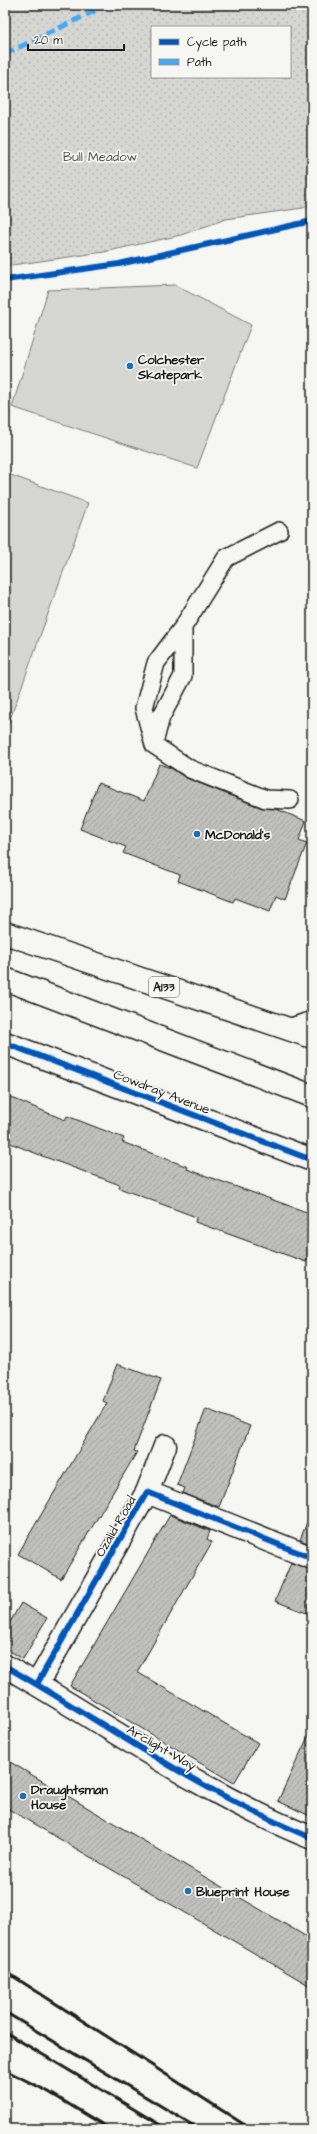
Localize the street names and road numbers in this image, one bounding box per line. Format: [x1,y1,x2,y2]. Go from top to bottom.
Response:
road number: A133 [149,977,179,997]
street label: Cowdray Avenue [110,1065,213,1120]
street label: Ozalid Road [91,1492,141,1560]
street label: Arclight Way [123,1721,199,1776]

